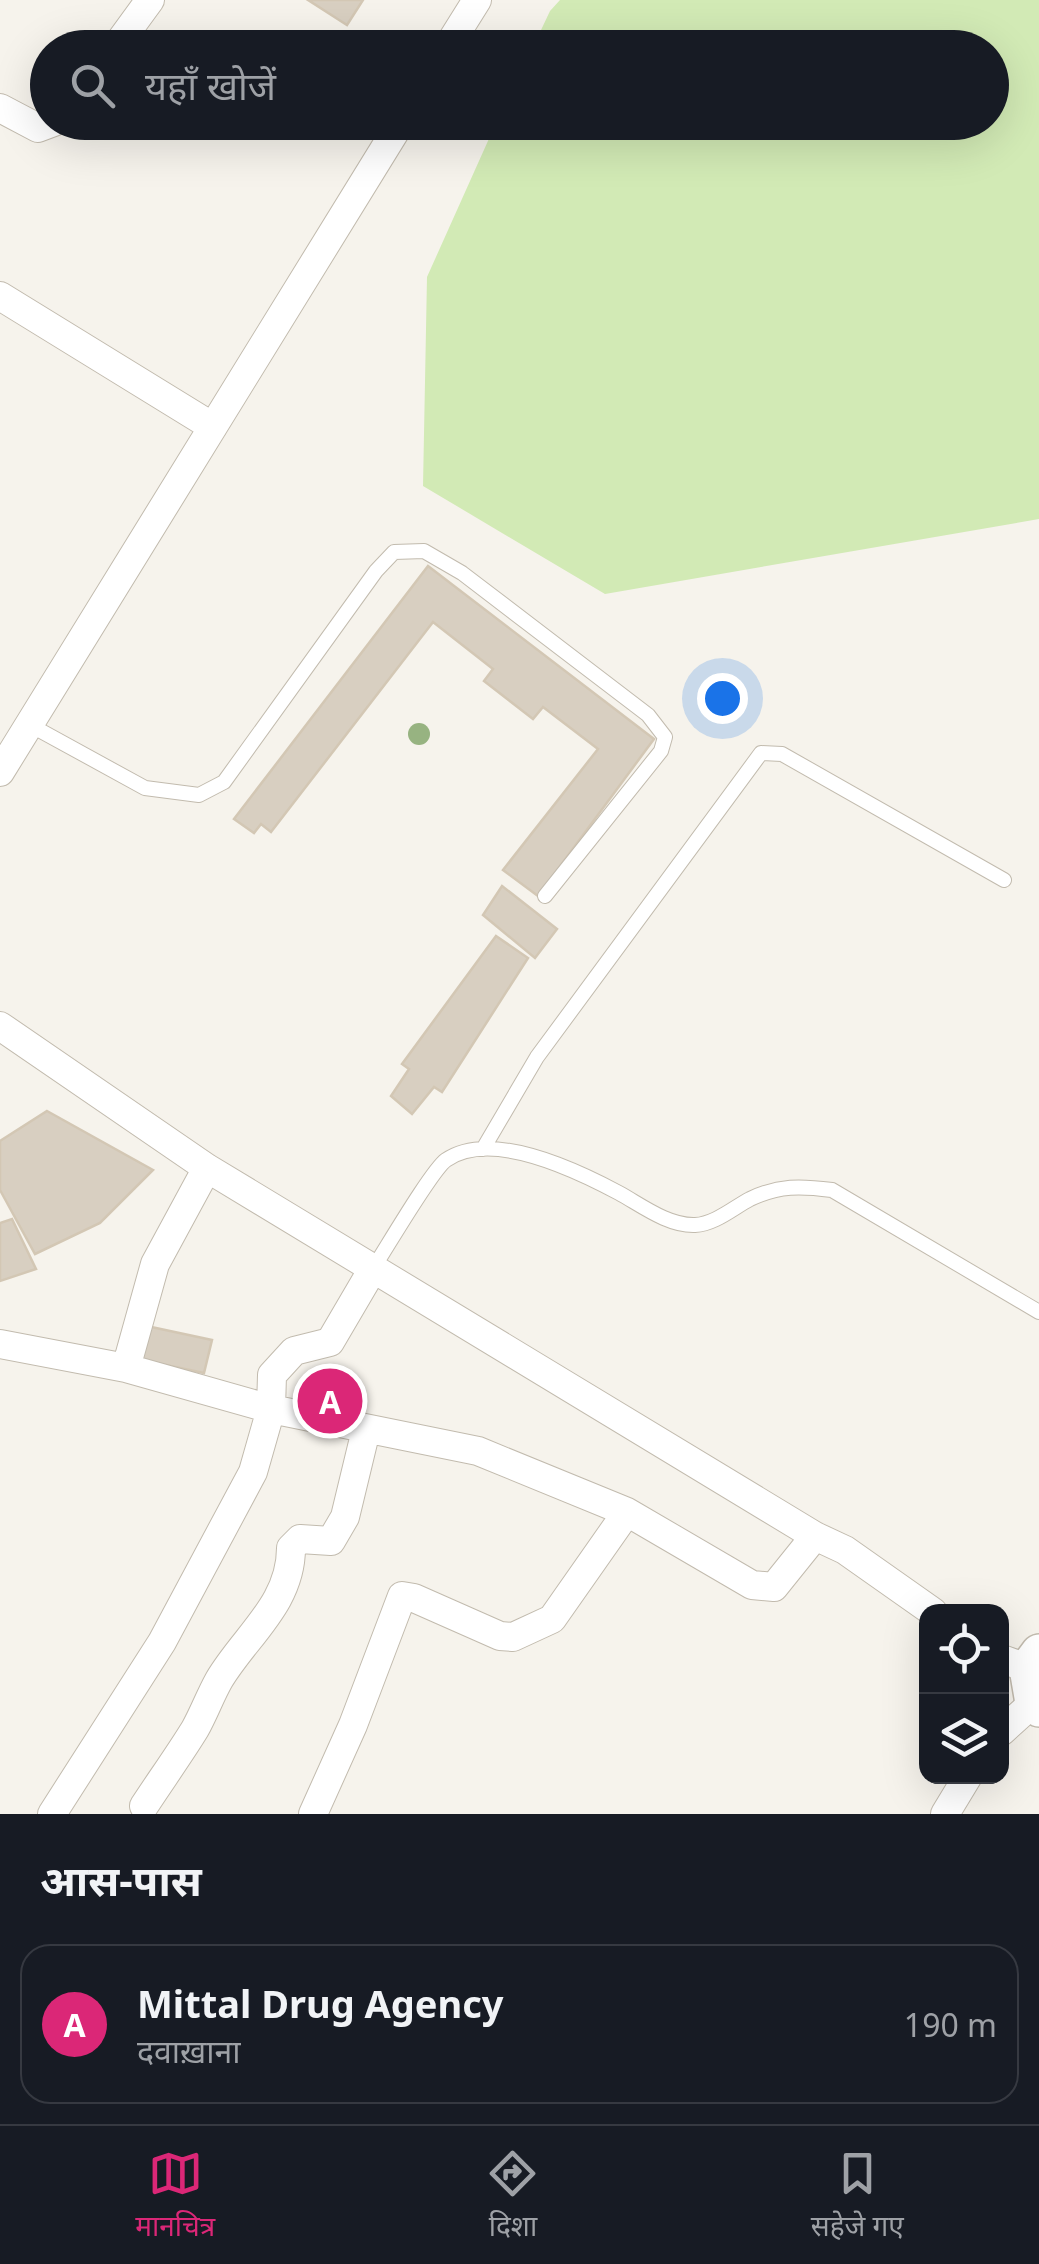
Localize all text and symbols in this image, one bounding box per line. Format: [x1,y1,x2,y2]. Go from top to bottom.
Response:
search box [30,30,1009,140]
icon: search [65,58,120,113]
text: यहाँ खोजें [145,59,276,111]
your location [697,673,748,724]
pin: A [298,1364,362,1438]
map controls [919,1604,1009,1784]
button: locate [919,1604,1009,1694]
button: layers [919,1694,1009,1784]
text: आस-पास [40,1851,202,1908]
text: Mittal Drug Agency [137,1977,504,2029]
text: A [63,2003,86,2046]
text: 190 m [904,2003,997,2046]
text: दवाख़ाना [137,2029,241,2072]
tab: मानचित्र [135,2146,215,2244]
tab: दिशा [485,2146,540,2244]
tab: सहेजे गए [811,2146,904,2244]

